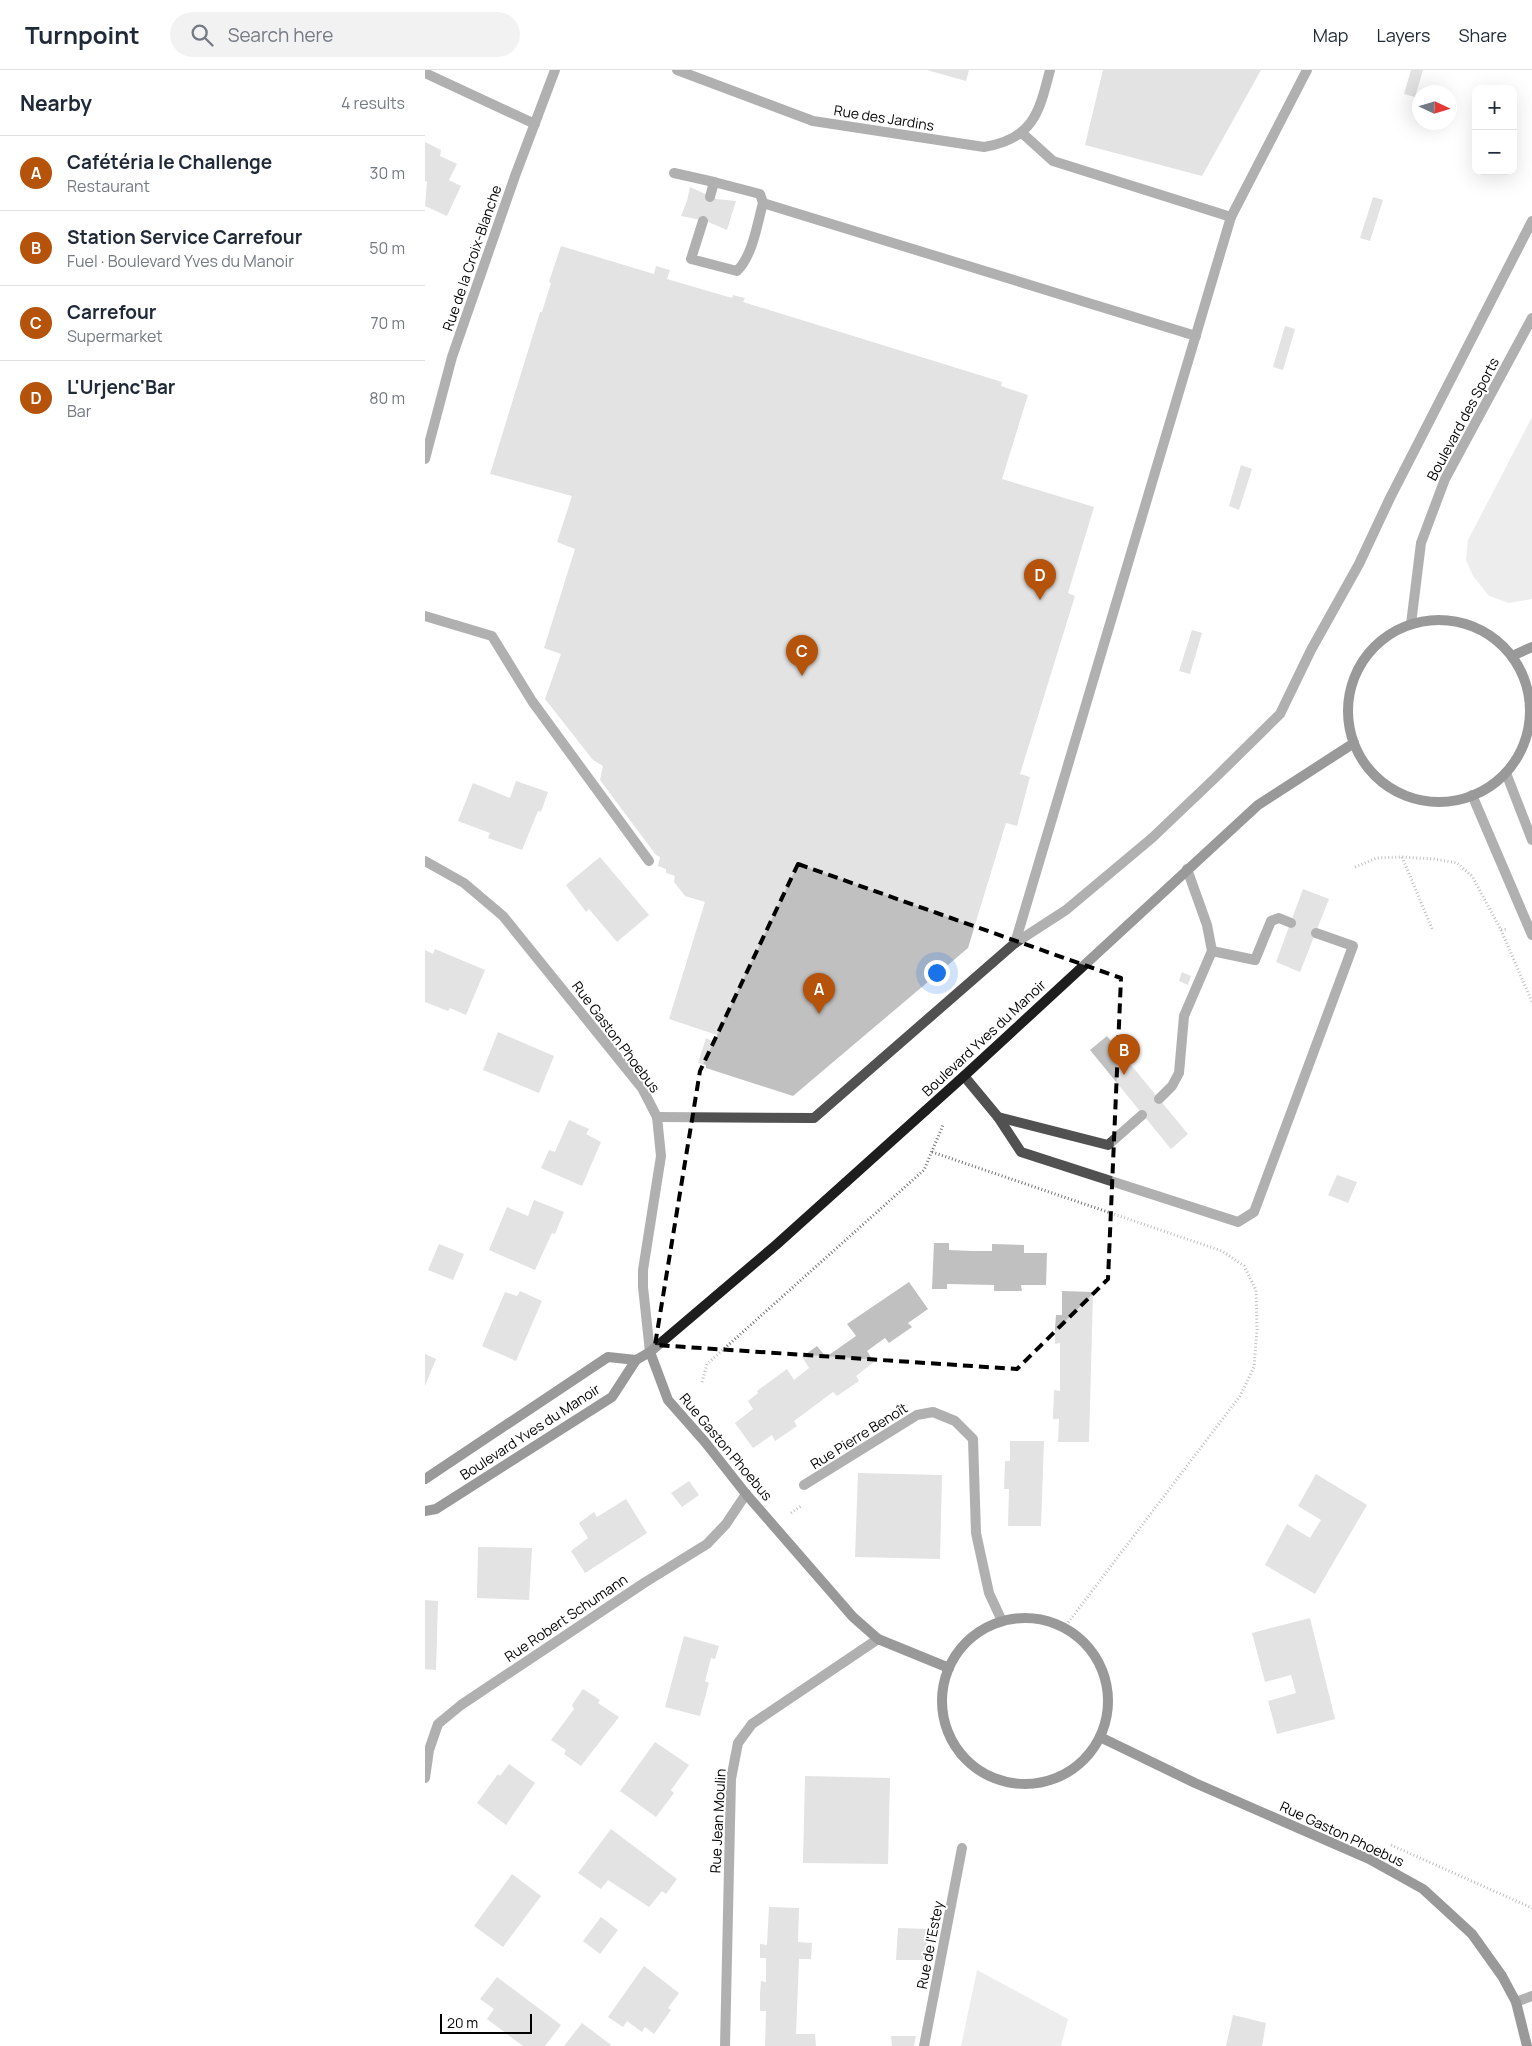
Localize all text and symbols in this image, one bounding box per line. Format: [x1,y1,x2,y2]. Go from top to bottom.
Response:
search box [170,12,520,57]
text: Turnpoint [25,18,140,51]
icon: search [188,21,216,49]
text: Search here [228,22,333,48]
text: Map [1313,23,1348,47]
text: Layers [1376,23,1430,47]
text: Share [1458,23,1507,47]
north arrow [1412,85,1457,130]
map controls [1472,85,1517,175]
button: + [1472,85,1517,130]
text: Nearby [20,89,92,117]
text: 4 results [341,92,405,114]
street label: Rue des Jardins [833,100,936,135]
button: − [1472,130,1517,175]
text: Cafétéria le Challenge [67,149,272,175]
text: A [31,162,41,184]
text: 30 m [370,162,405,184]
text: Restaurant [67,175,150,197]
street label: Rue de la Croix-Blanche [438,182,505,333]
text: Station Service Carrefour [67,224,302,250]
text: B [31,237,41,259]
text: 50 m [369,237,405,259]
text: Fuel · Boulevard Yves du Manoir [67,250,294,272]
text: Carrefour [67,299,156,325]
text: C [30,312,42,334]
text: 70 m [370,312,405,334]
text: Supermarket [67,325,163,347]
street label: Boulevard des Sports [1422,354,1503,484]
text: L'Urjenc'Bar [67,374,175,400]
text: D [30,387,42,409]
text: 80 m [369,387,405,409]
text: Bar [67,400,91,422]
pin: D [1024,559,1056,600]
pin: C [786,635,818,676]
your location [924,960,950,986]
pin: A [803,973,835,1014]
street label: Boulevard Yves du Manoir [918,975,1050,1100]
street label: Rue Gaston Phoebus [568,977,665,1096]
pin: B [1108,1034,1140,1075]
street label: Boulevard Yves du Manoir [456,1379,603,1484]
street label: Rue Gaston Phoebus [676,1389,777,1505]
street label: Rue Pierre Benoît [807,1398,911,1473]
street label: Rue Robert Schumann [501,1569,631,1666]
street label: Rue Jean Moulin [705,1768,730,1874]
street label: Rue Gaston Phoebus [1277,1796,1407,1871]
street label: Rue de l'Estey [912,1899,947,1991]
scale bar [440,2011,533,2034]
text: 20 m [447,2013,478,2032]

